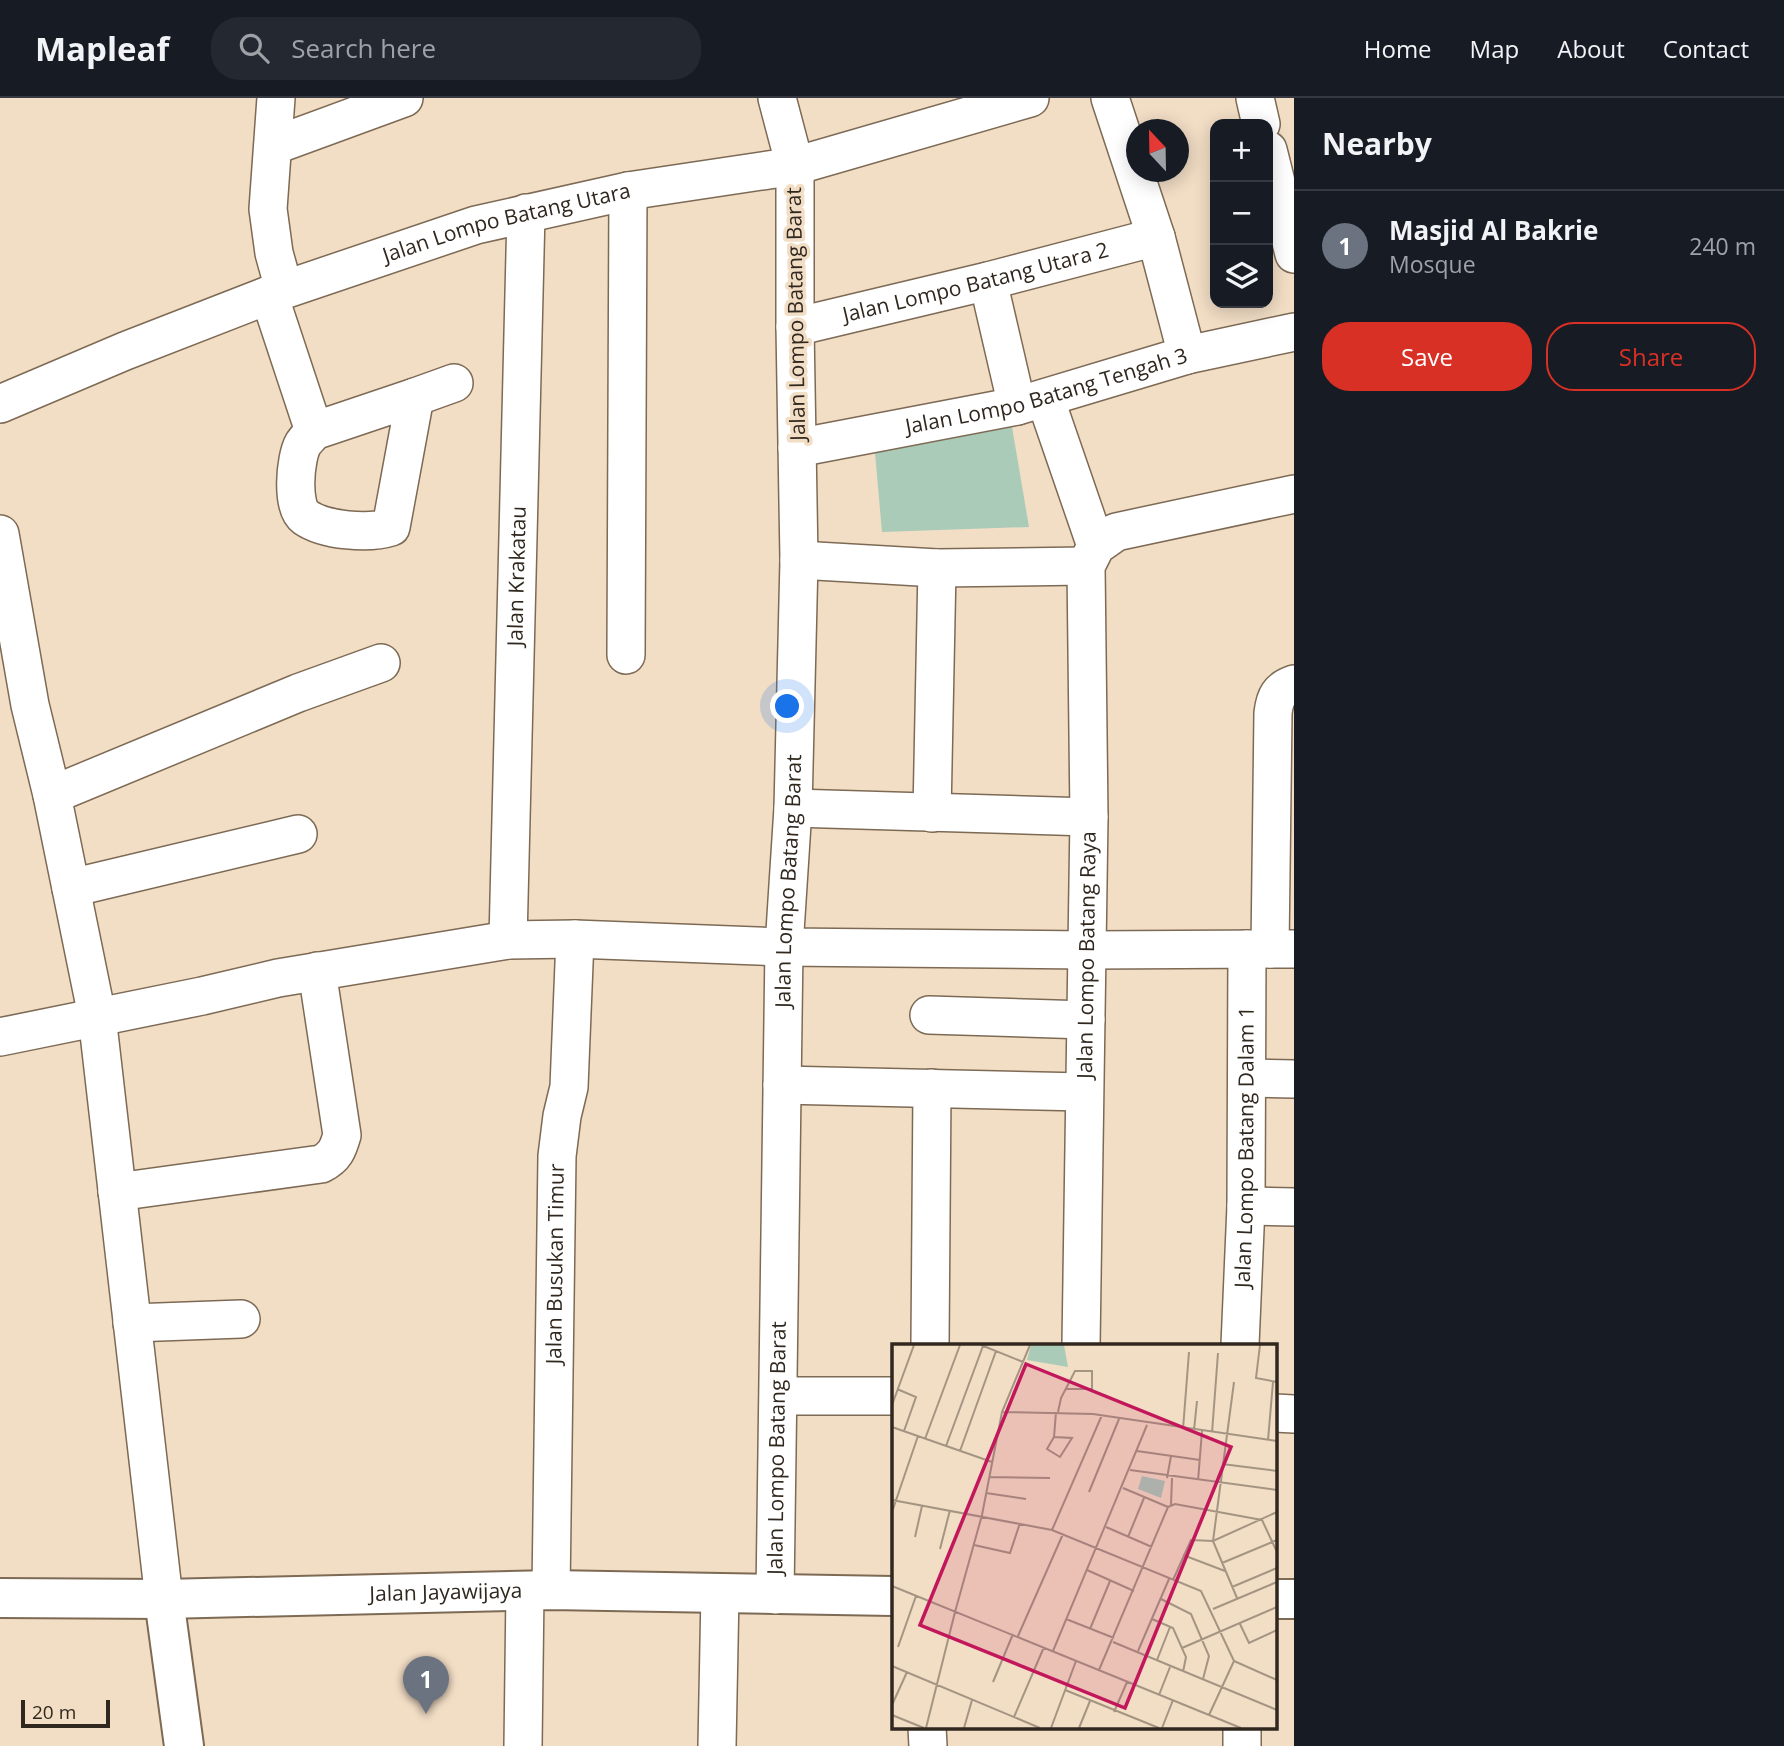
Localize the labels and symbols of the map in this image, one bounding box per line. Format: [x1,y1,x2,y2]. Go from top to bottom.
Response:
north arrow [1126,119,1189,182]
street label: Jalan Lompo Batang Utara [377,176,633,269]
street label: Jalan Lompo Batang Barat [779,187,811,443]
street label: Jalan Lompo Batang Utara 2 [838,235,1111,329]
street label: Jalan Lompo Batang Tengah 3 [901,341,1191,440]
street label: Jalan Krakatau [500,505,532,649]
your location [770,689,804,723]
street label: Jalan Lompo Batang Barat [768,754,807,1010]
street label: Jalan Lompo Batang Raya [1070,831,1102,1081]
street label: Jalan Lompo Batang Dalam 1 [1227,1006,1260,1290]
street label: Jalan Busukan Timur [539,1163,570,1367]
street label: Jalan Lompo Batang Barat [760,1321,792,1577]
inset map [892,1344,1276,1728]
street label: Jalan Jayawijaya [367,1576,523,1607]
pin: 1 [403,1656,449,1714]
scale bar [21,1697,110,1729]

